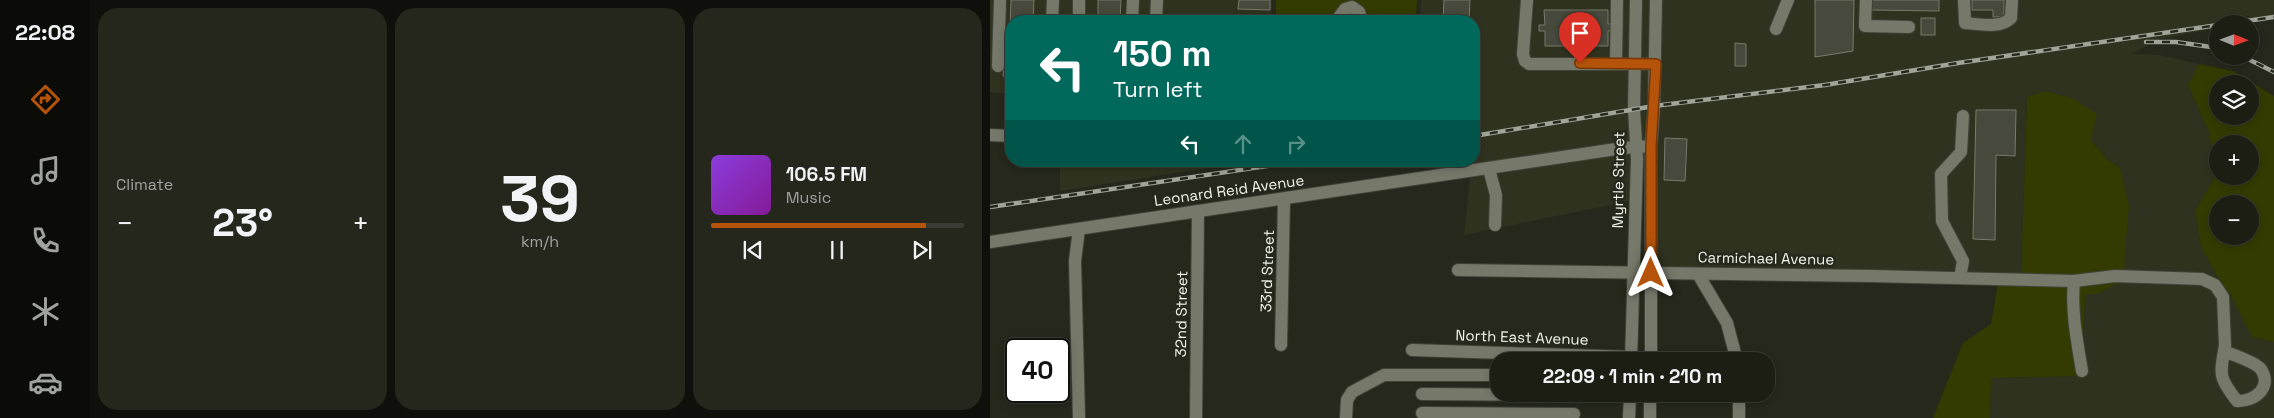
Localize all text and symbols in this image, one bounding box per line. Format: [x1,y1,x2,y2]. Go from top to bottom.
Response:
pin [1559,12,1601,63]
north arrow [2209,15,2259,65]
map controls [2209,15,2259,245]
text: 22:08 [15,18,75,46]
icon: arrive [1566,19,1594,47]
text: 150 m [1113,32,1211,76]
icon: left [1030,35,1095,100]
text: Turn left [1113,75,1203,103]
button: layers [2209,75,2259,125]
icon: directions [28,82,63,117]
icon: left [1176,130,1204,158]
icon: ahead [1229,130,1257,158]
icon: right [1282,130,1310,158]
street label: Myrtle Street [1608,131,1628,229]
button: + [2209,135,2259,185]
icon: music [28,153,63,188]
text: 39 [500,157,580,240]
text: 106.5 FM [786,162,867,187]
street label: Leonard Reid Avenue [1153,170,1305,210]
text: Climate [116,174,173,195]
text: Music [786,187,831,208]
button: − [2209,195,2259,245]
text: 23° [212,199,273,247]
text: − [116,205,133,241]
text: + [352,205,369,241]
icon: phone [28,223,63,258]
street label: 33rd Street [1256,229,1278,313]
text: km/h [521,231,559,252]
icon: previous [739,236,767,264]
icon: pause [823,236,851,264]
icon: next [908,236,936,264]
position arrow [1624,246,1676,298]
street label: Carmichael Avenue [1698,247,1834,269]
street label: 32nd Street [1171,270,1191,357]
icon: climate [28,294,63,329]
street label: North East Avenue [1455,325,1589,349]
speed limit sign: 40 [1005,338,1070,403]
text: 22:09 · 1 min · 210 m [1543,364,1722,389]
icon: car [28,365,63,400]

